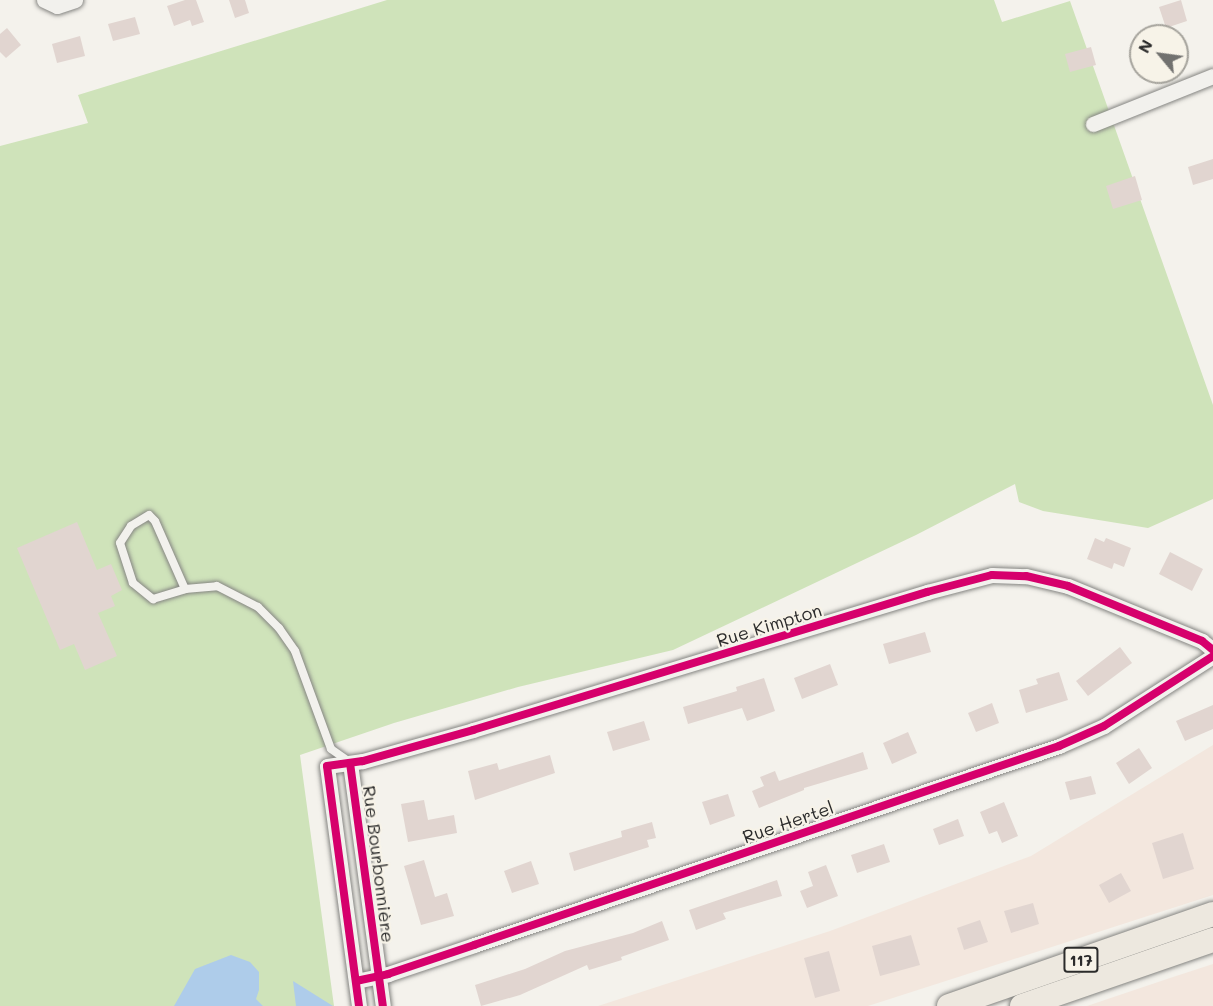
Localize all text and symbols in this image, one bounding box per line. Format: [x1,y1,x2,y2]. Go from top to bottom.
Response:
north arrow [1129,24,1189,84]
text: N [1132,36,1157,56]
street label: Rue Kimpton [714,599,824,651]
street label: Rue Bourbonnière [359,784,399,944]
street label: Rue Hertel [740,796,836,848]
road number: 117 [1063,947,1099,973]

